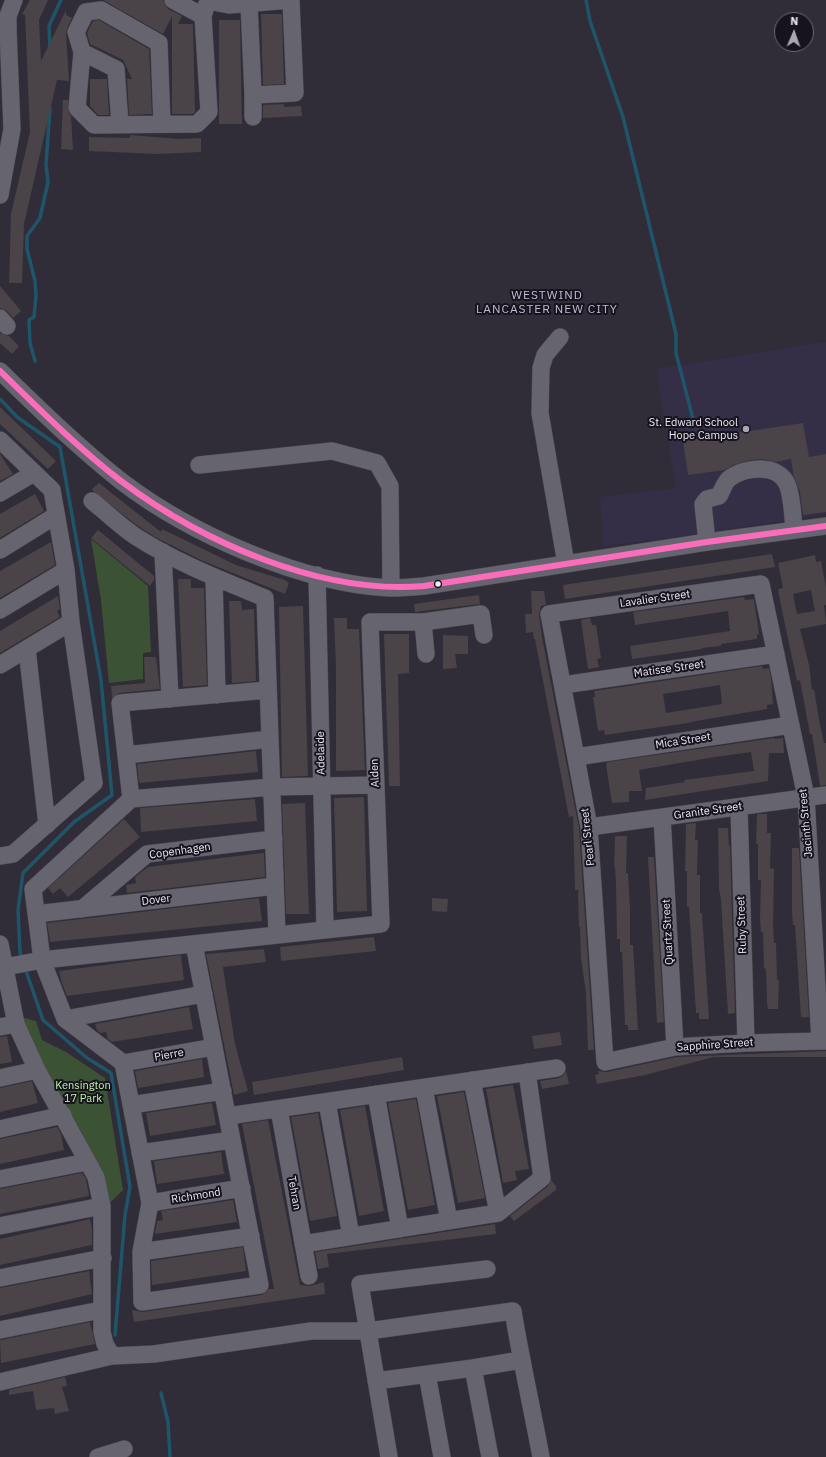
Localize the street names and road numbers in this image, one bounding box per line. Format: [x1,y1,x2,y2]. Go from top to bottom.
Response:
street label: Lavalier Street [619,588,691,610]
street label: Matisse Street [633,658,705,680]
street label: Mica Street [654,730,712,752]
street label: Adelaide [314,731,328,775]
street label: Alden [368,758,382,788]
street label: Jacinth Street [796,788,816,858]
street label: Granite Street [673,800,743,822]
street label: Pearl Street [578,807,598,867]
street label: Copenhagen [148,840,212,862]
street label: Dover [141,892,171,908]
street label: Ruby Street [734,896,750,954]
street label: Quartz Street [660,899,676,965]
street label: Sapphire Street [676,1036,754,1054]
street label: Pierre [153,1046,185,1064]
street label: Tehran [285,1175,303,1211]
street label: Richmond [170,1186,222,1206]

